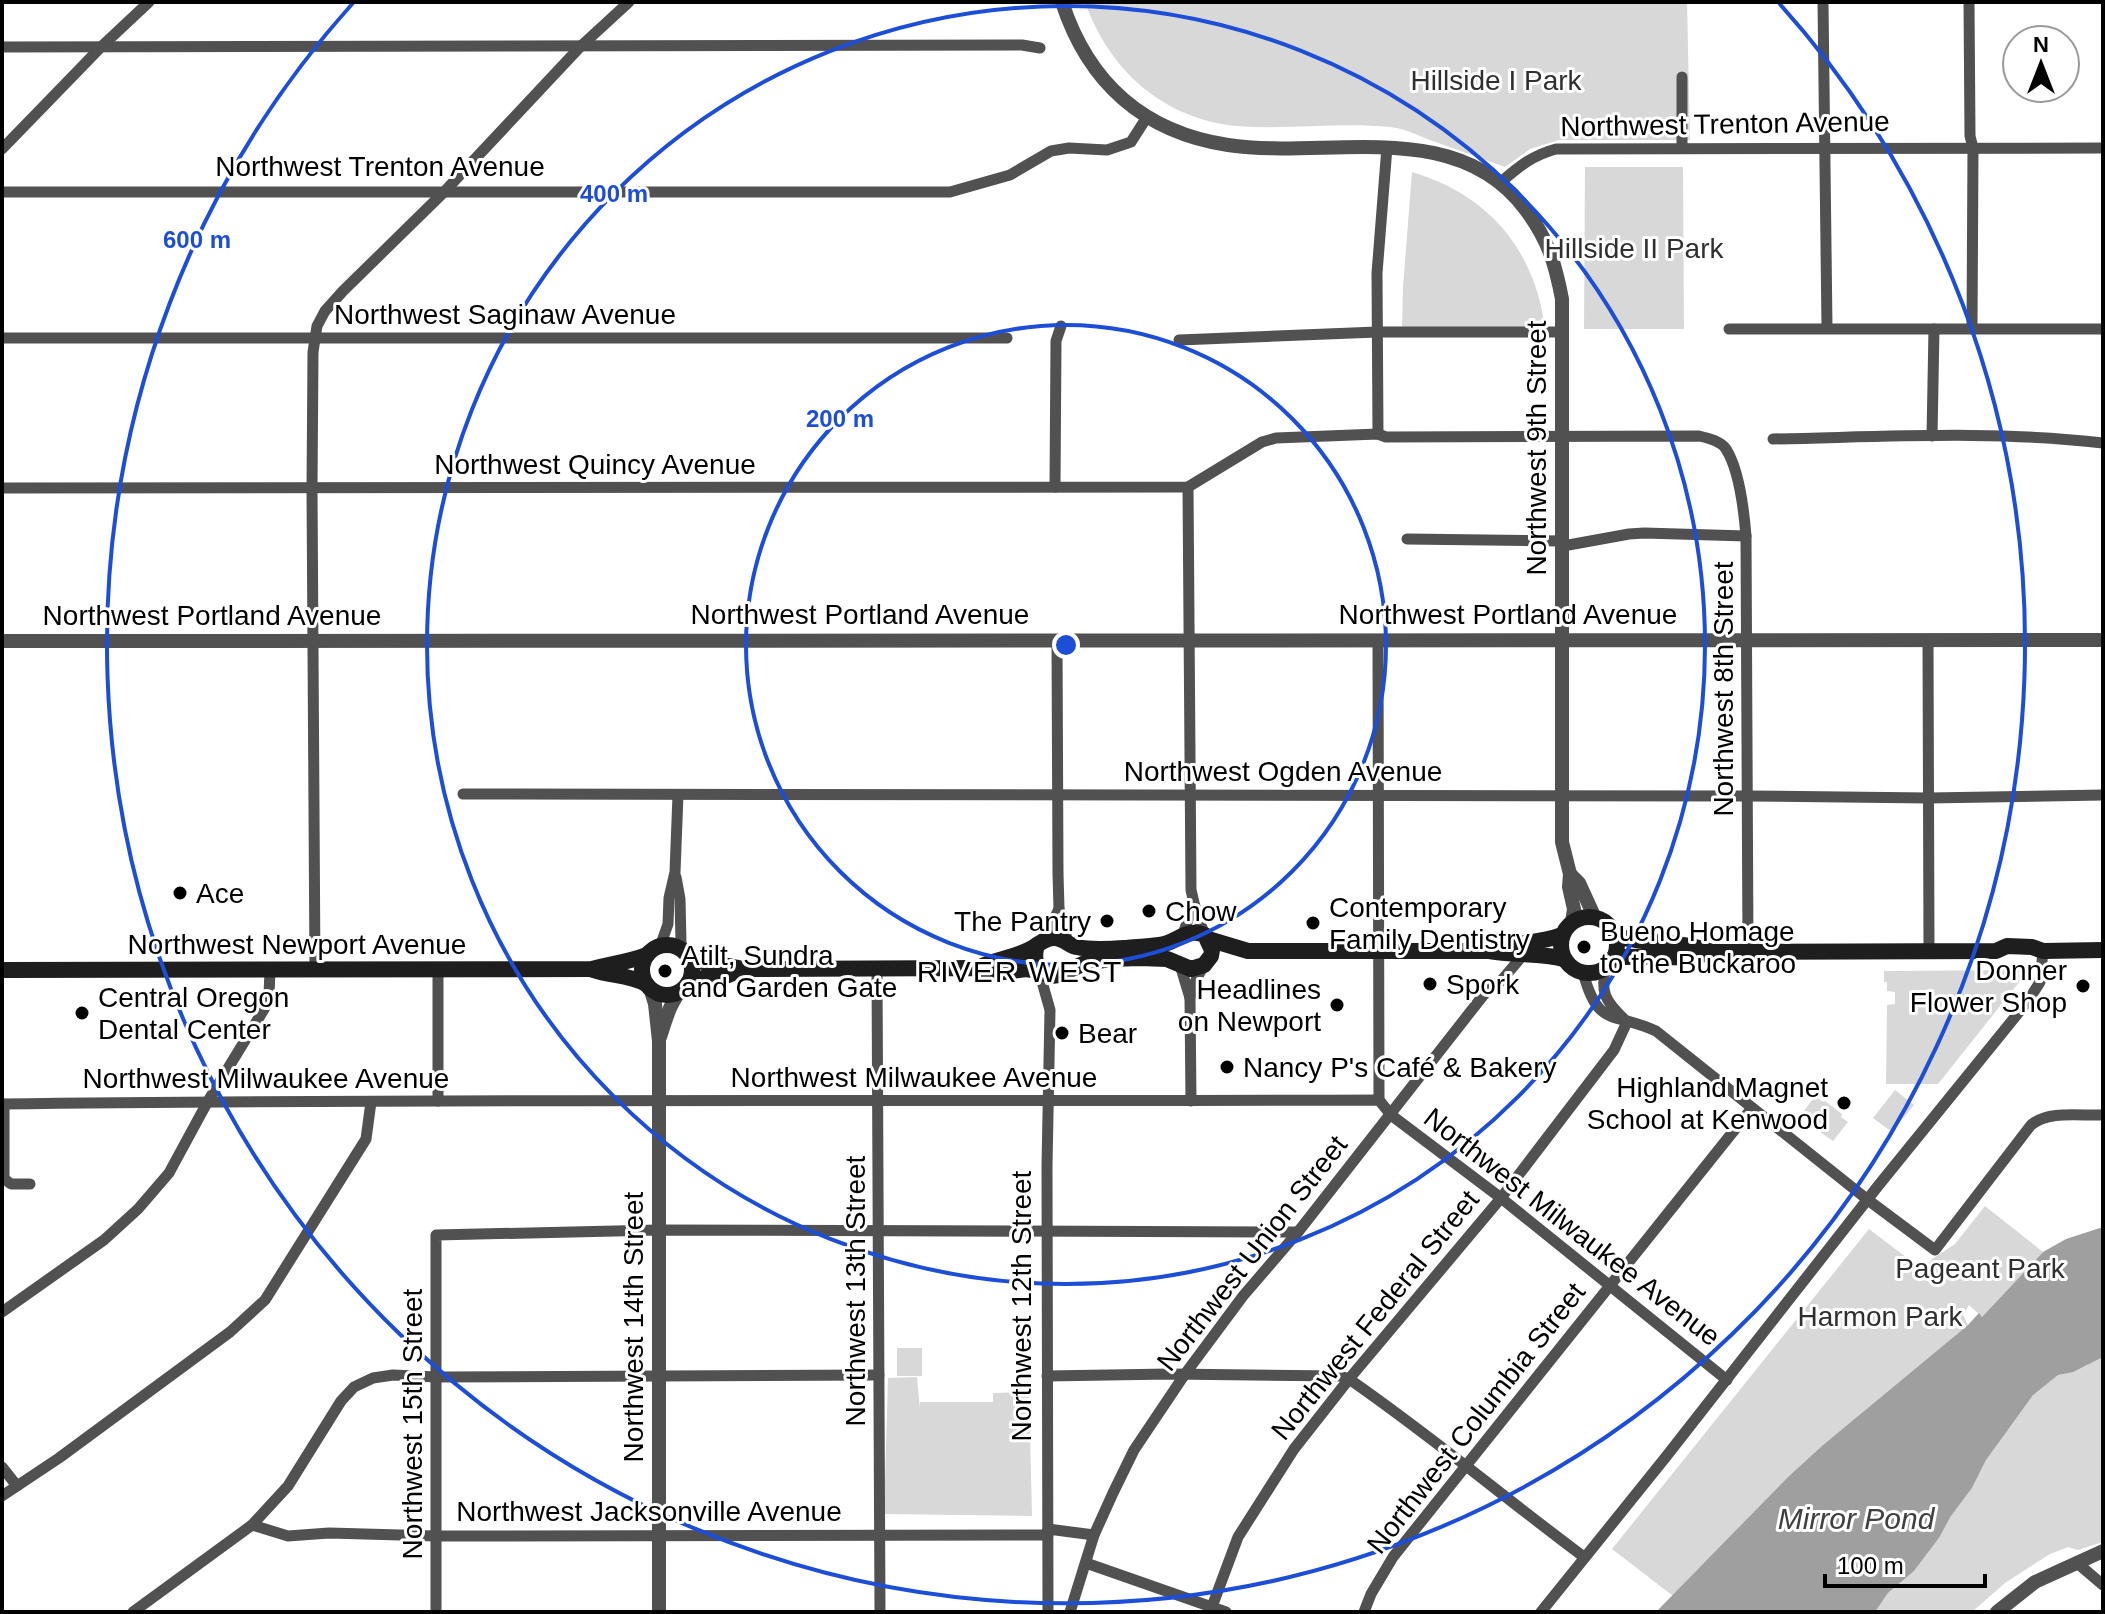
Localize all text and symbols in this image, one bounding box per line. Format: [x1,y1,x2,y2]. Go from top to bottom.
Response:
north arrow [2001,24,2081,104]
text: N [2033,32,2049,57]
park label: Hillside I Park [1410,65,1583,96]
street label: Northwest Trenton Avenue [1560,106,1890,142]
street label: Northwest Trenton Avenue [215,151,545,182]
text: 400 m [580,180,648,207]
text: 600 m [163,226,231,253]
park label: Hillside II Park [1545,233,1724,264]
street label: Northwest Saginaw Avenue [334,299,676,330]
street label: Northwest 9th Street [1521,320,1552,576]
text: 200 m [806,405,874,432]
street label: Northwest Quincy Avenue [434,449,756,480]
street label: Northwest 8th Street [1708,561,1739,817]
street label: Northwest Portland Avenue [691,599,1029,630]
street label: Northwest Portland Avenue [1339,599,1677,630]
street label: Northwest Portland Avenue [43,600,381,631]
centre of rings [1052,631,1080,659]
street label: Northwest Ogden Avenue [1124,756,1442,787]
place label: Ace [196,878,244,909]
marker: Ace [171,884,189,902]
place label: Contemporary Family Dentistry [1329,892,1530,955]
place label: Chow [1165,896,1237,927]
marker: Chow [1140,902,1158,920]
place label: The Pantry [954,906,1091,937]
marker: The Pantry [1098,912,1116,930]
marker: Contemporary Family Dentistry [1304,914,1322,932]
place label: Bueno Homage to the Buckaroo [1600,916,1796,979]
street label: Northwest Newport Avenue [128,929,466,960]
marker: Bueno Homage to the Buckaroo [1575,938,1593,956]
place label: Atilt, Sundra and Garden Gate [681,940,897,1003]
district label: RIVER WEST [917,955,1123,988]
place label: Donner Flower Shop [1910,955,2067,1018]
marker: Atilt, Sundra and Garden Gate [656,962,674,980]
place label: Spork [1446,969,1520,1000]
place label: Headlines on Newport [1178,974,1321,1037]
marker: Spork [1421,975,1439,993]
marker: Donner Flower Shop [2074,977,2092,995]
place label: Central Oregon Dental Center [98,982,289,1045]
marker: Headlines on Newport [1328,996,1346,1014]
marker: Central Oregon Dental Center [73,1004,91,1022]
place label: Bear [1078,1018,1137,1049]
marker: Bear [1053,1024,1071,1042]
place label: Nancy P's Café & Bakery [1243,1052,1556,1083]
marker: Nancy P's Café & Bakery [1218,1058,1236,1076]
street label: Northwest Milwaukee Avenue [731,1062,1097,1093]
street label: Northwest Milwaukee Avenue [83,1063,449,1094]
place label: Highland Magnet School at Kenwood [1587,1072,1828,1135]
marker: Highland Magnet School at Kenwood [1835,1094,1853,1112]
street label: Northwest Milwaukee Avenue [1418,1102,1726,1352]
street label: Northwest Union Street [1151,1129,1353,1377]
street label: Northwest 13th Street [840,1155,871,1426]
street label: Northwest 12th Street [1006,1170,1037,1441]
street label: Northwest Federal Street [1265,1184,1485,1446]
street label: Northwest 14th Street [618,1191,649,1462]
park label: Pageant Park [1895,1253,2066,1284]
street label: Northwest Columbia Street [1361,1276,1591,1559]
street label: Northwest 15th Street [397,1288,428,1559]
park label: Harmon Park [1798,1301,1963,1332]
street label: Northwest Jacksonville Avenue [456,1496,842,1527]
water label: Mirror Pond [1778,1502,1936,1535]
scale bar [1825,1538,1985,1588]
text: 100 m [1837,1552,1904,1579]

